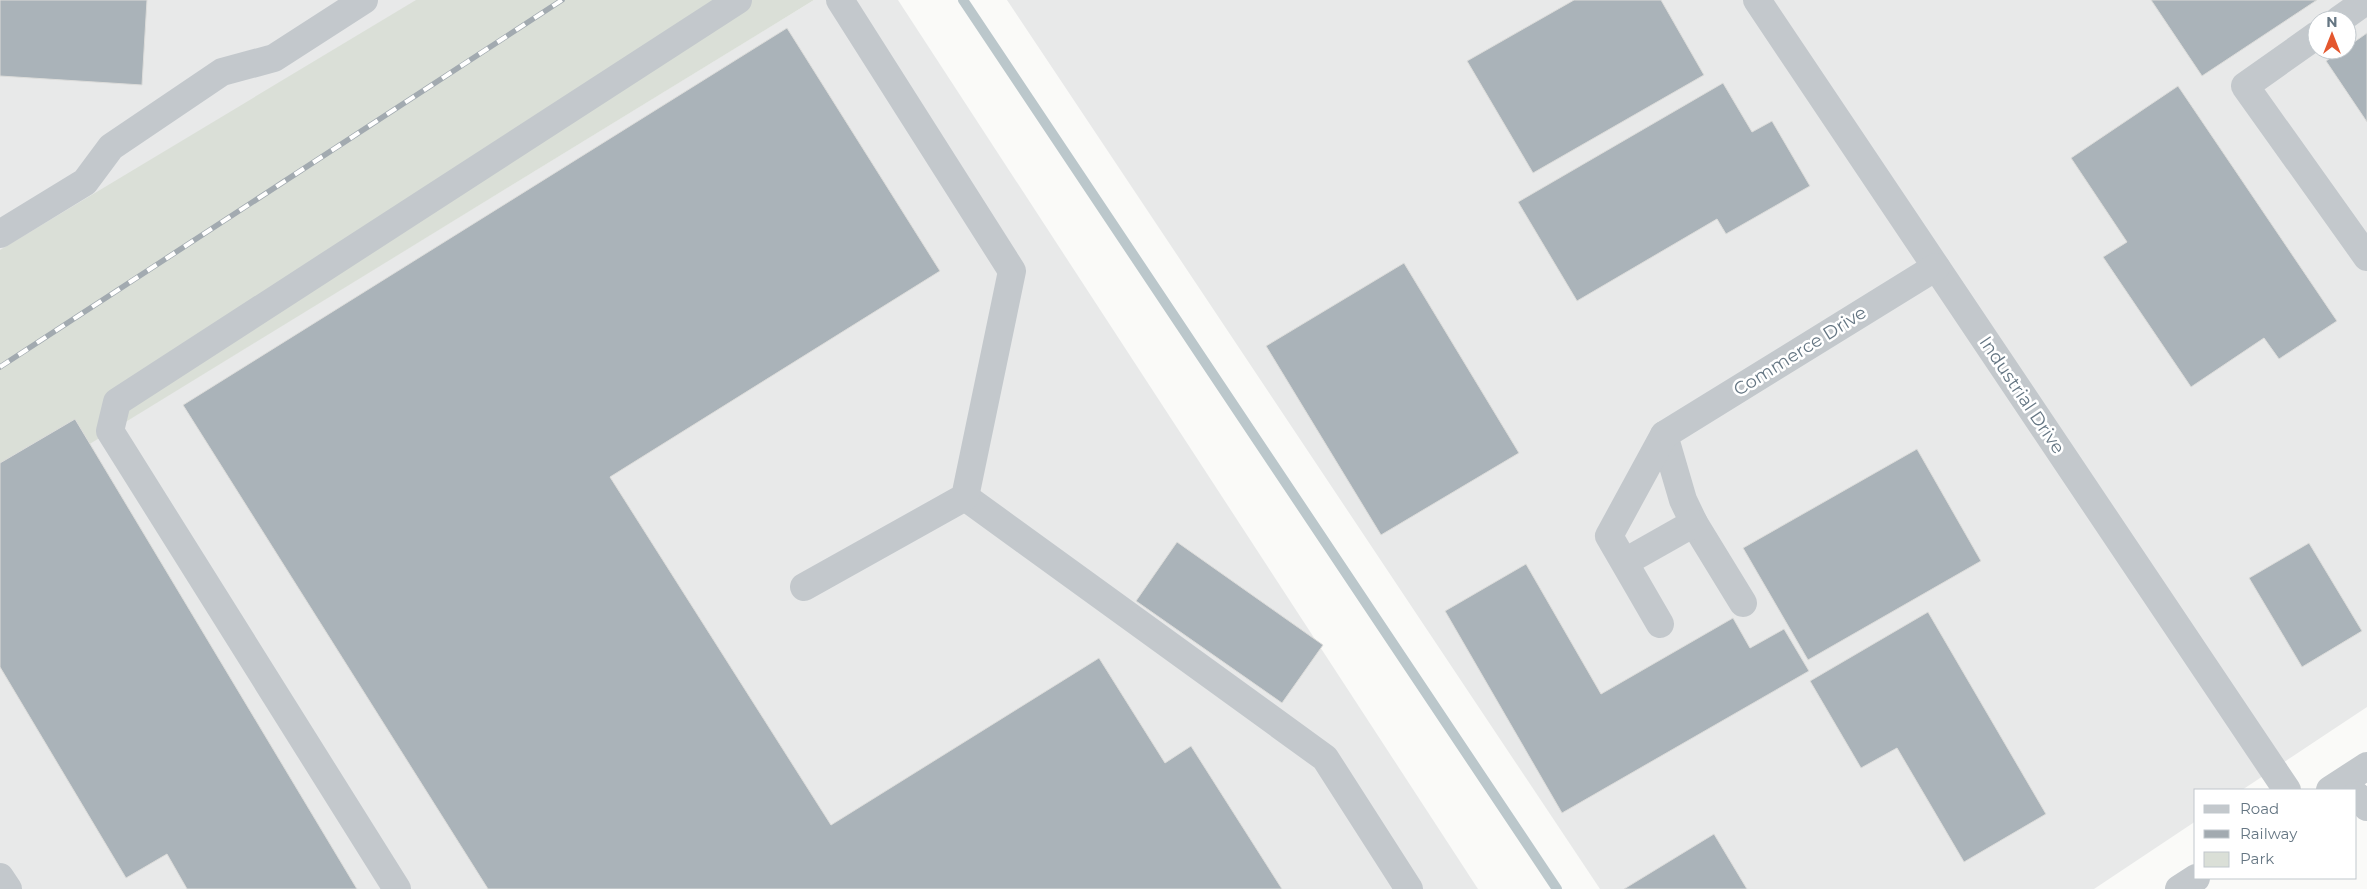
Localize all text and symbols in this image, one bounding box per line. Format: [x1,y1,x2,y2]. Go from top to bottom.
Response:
north arrow [2307,10,2357,60]
text: N [2326,13,2338,31]
street label: Commerce Drive [1730,301,1871,401]
street label: Industrial Drive [1975,332,2070,458]
legend [2194,789,2357,879]
text: Road [2240,799,2279,818]
text: Railway [2240,824,2298,843]
text: Park [2240,849,2274,868]

